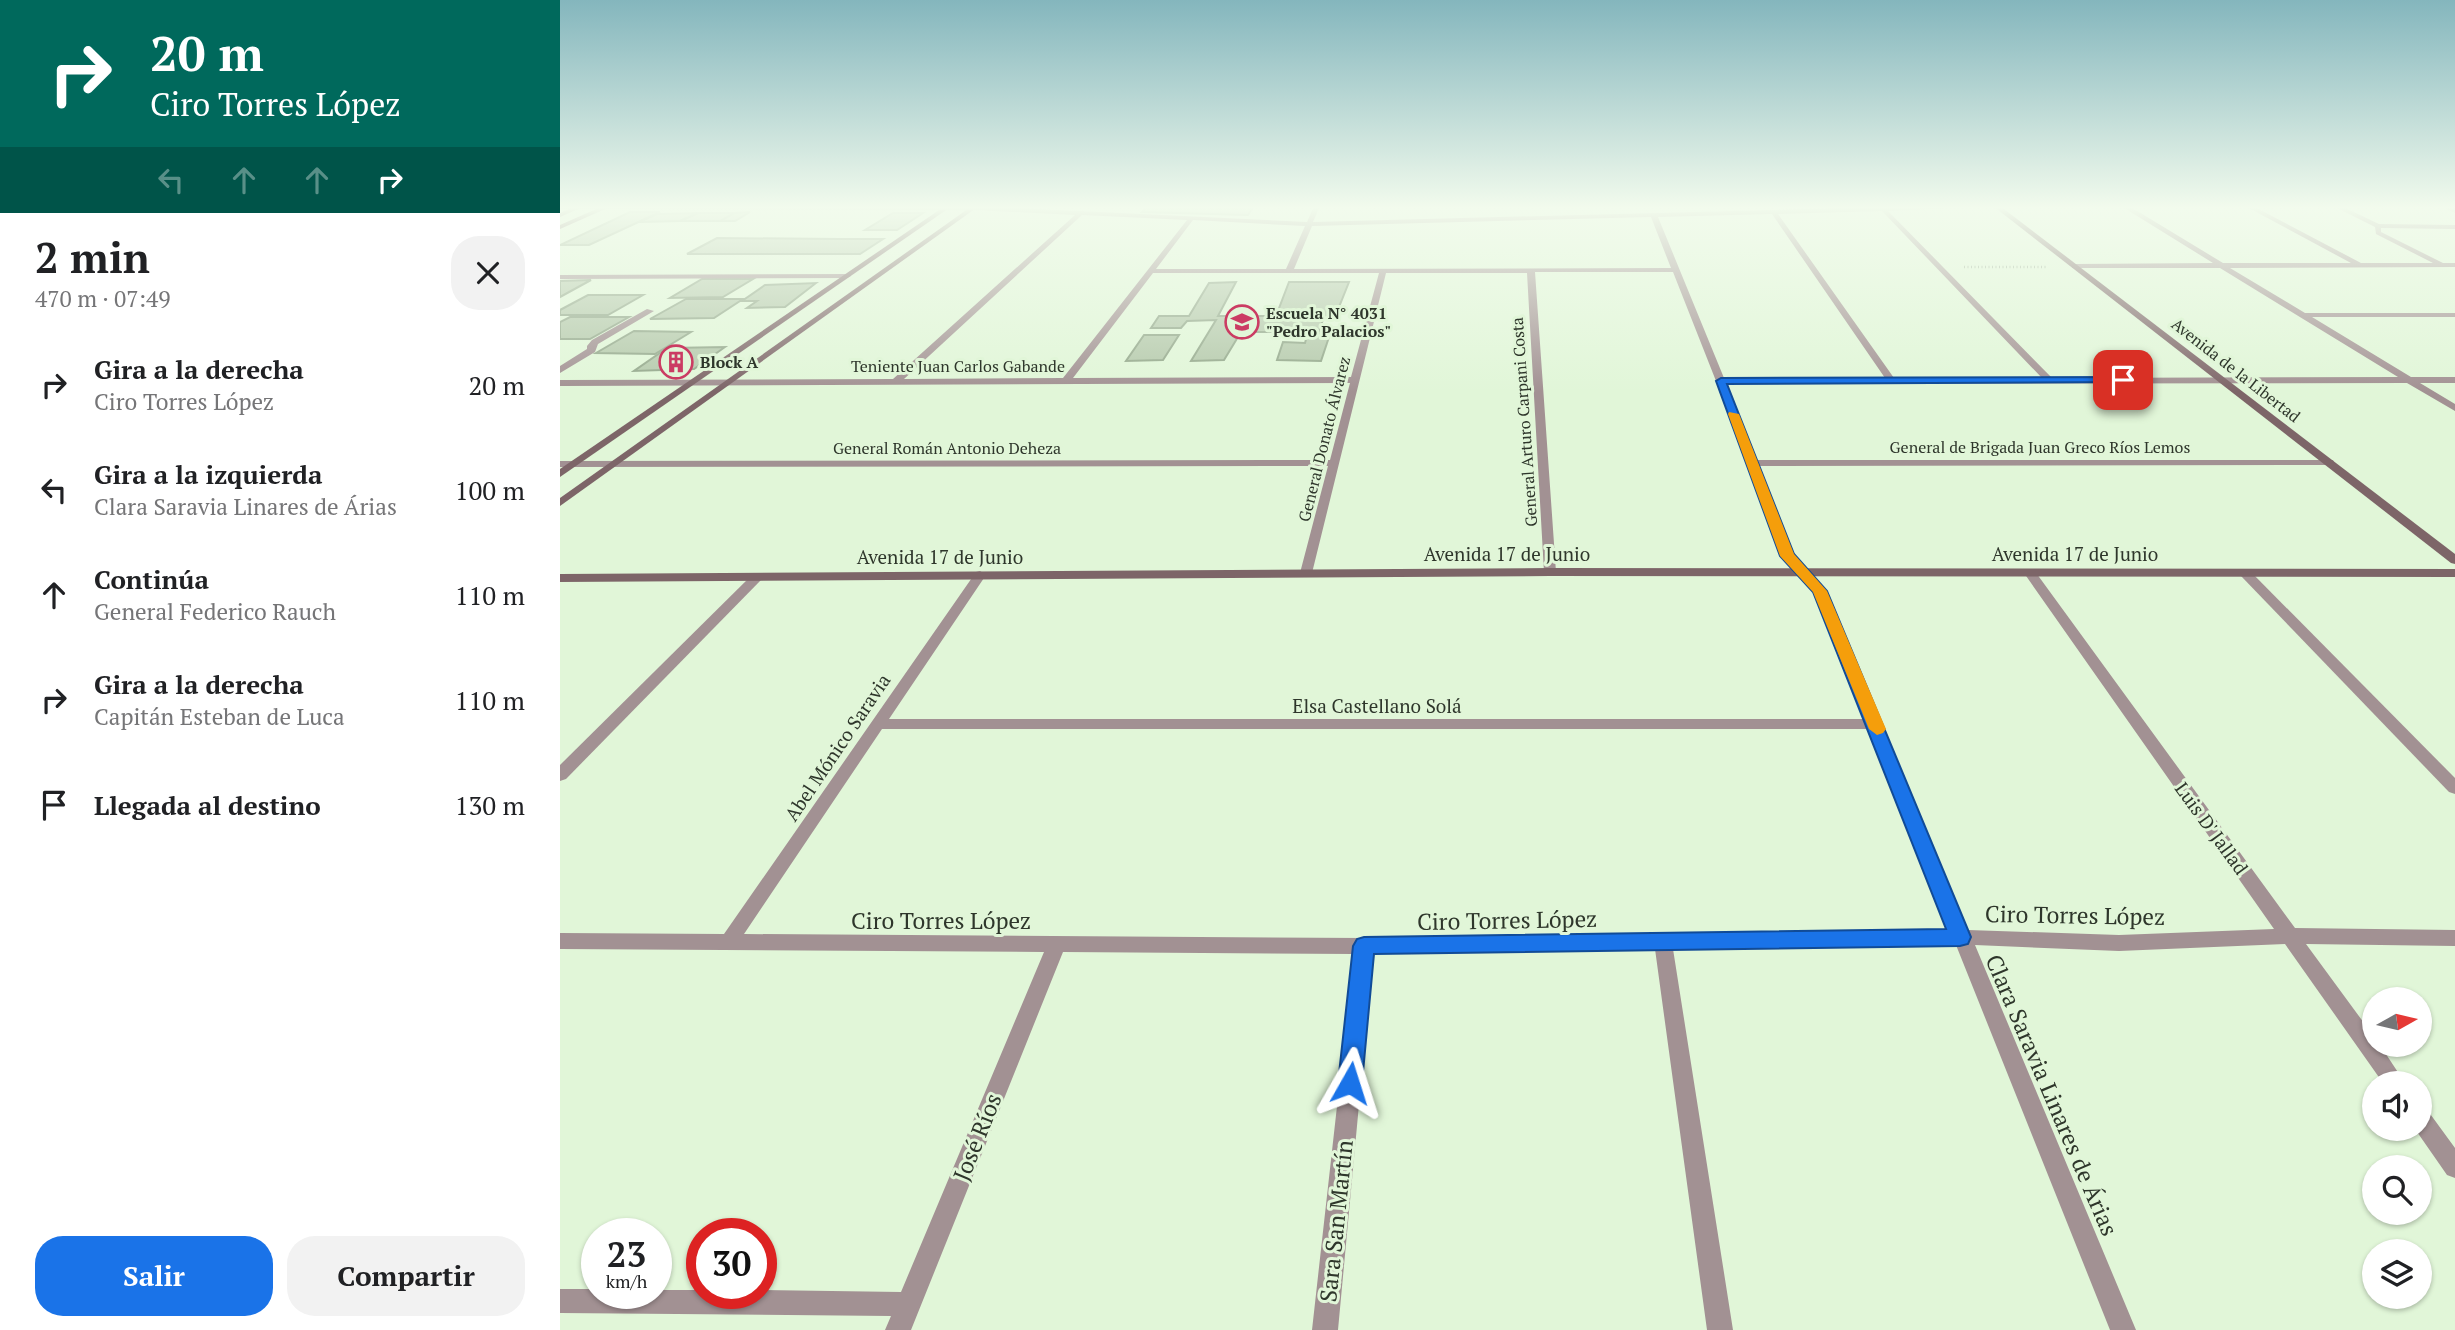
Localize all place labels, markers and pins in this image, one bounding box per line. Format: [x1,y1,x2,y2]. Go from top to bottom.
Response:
place label: Escuela N° 4031 "Pedro Palacios" [1266,302,1391,342]
school or university icon: Escuela N° 4031 "Pedro Palacios" [1223,303,1261,341]
building icon: Block A [657,343,695,381]
pin [2093,350,2153,410]
place label: Block A [700,351,758,373]

